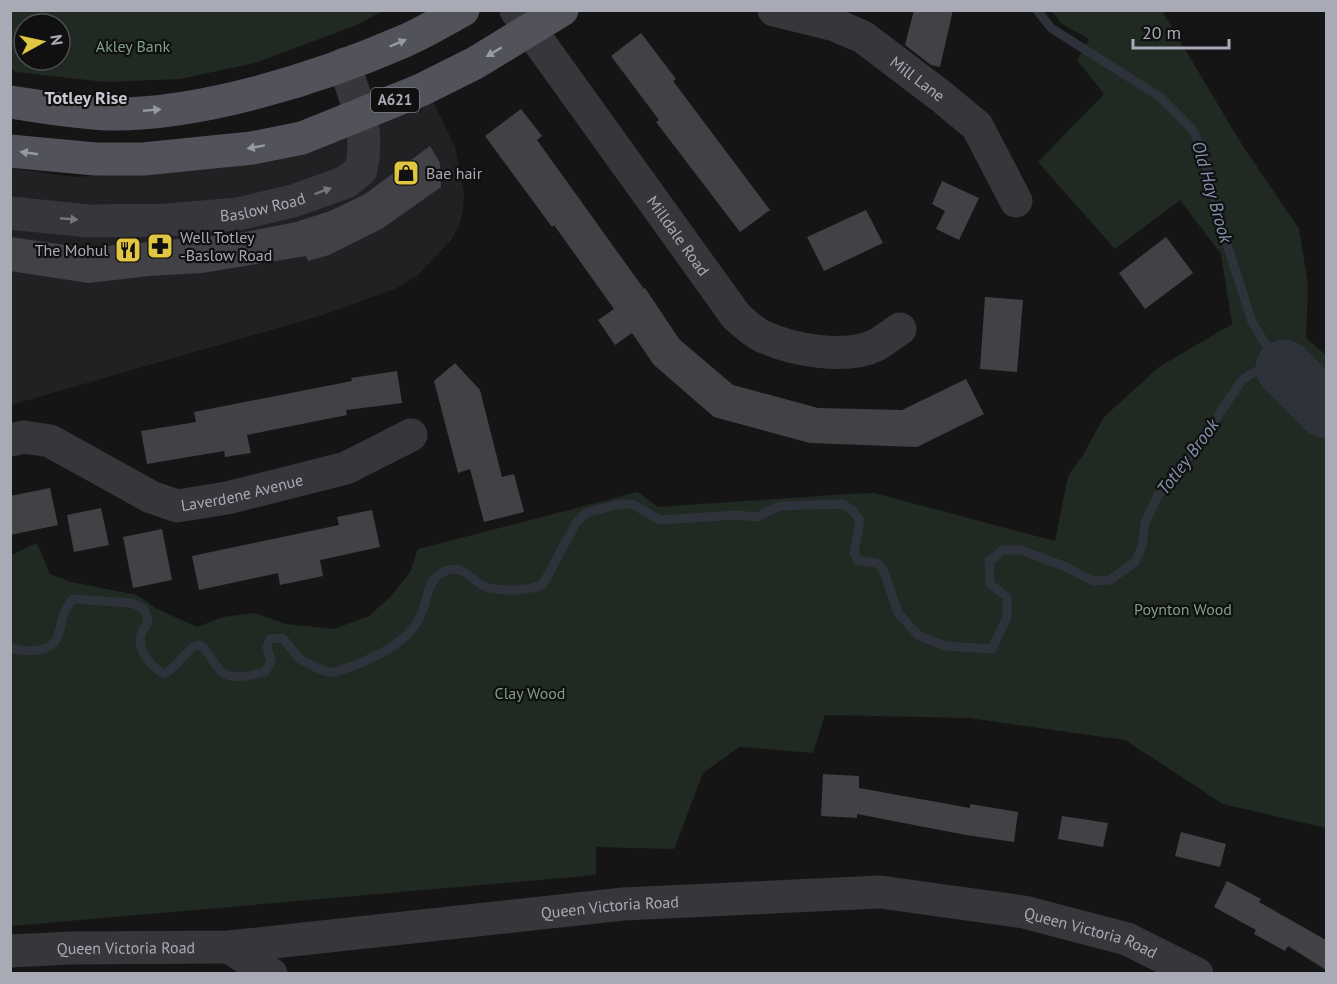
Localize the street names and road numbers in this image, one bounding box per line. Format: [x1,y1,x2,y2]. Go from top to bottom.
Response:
street label: Mill Lane [886,51,949,106]
road number: A621 [371,88,419,112]
street label: Baslow Road [219,187,308,225]
street label: Milldale Road [643,192,714,280]
street label: Laverdene Avenue [180,469,305,515]
street label: Queen Victoria Road [540,891,679,923]
street label: Queen Victoria Road [1022,902,1161,963]
street label: Queen Victoria Road [56,937,195,959]

